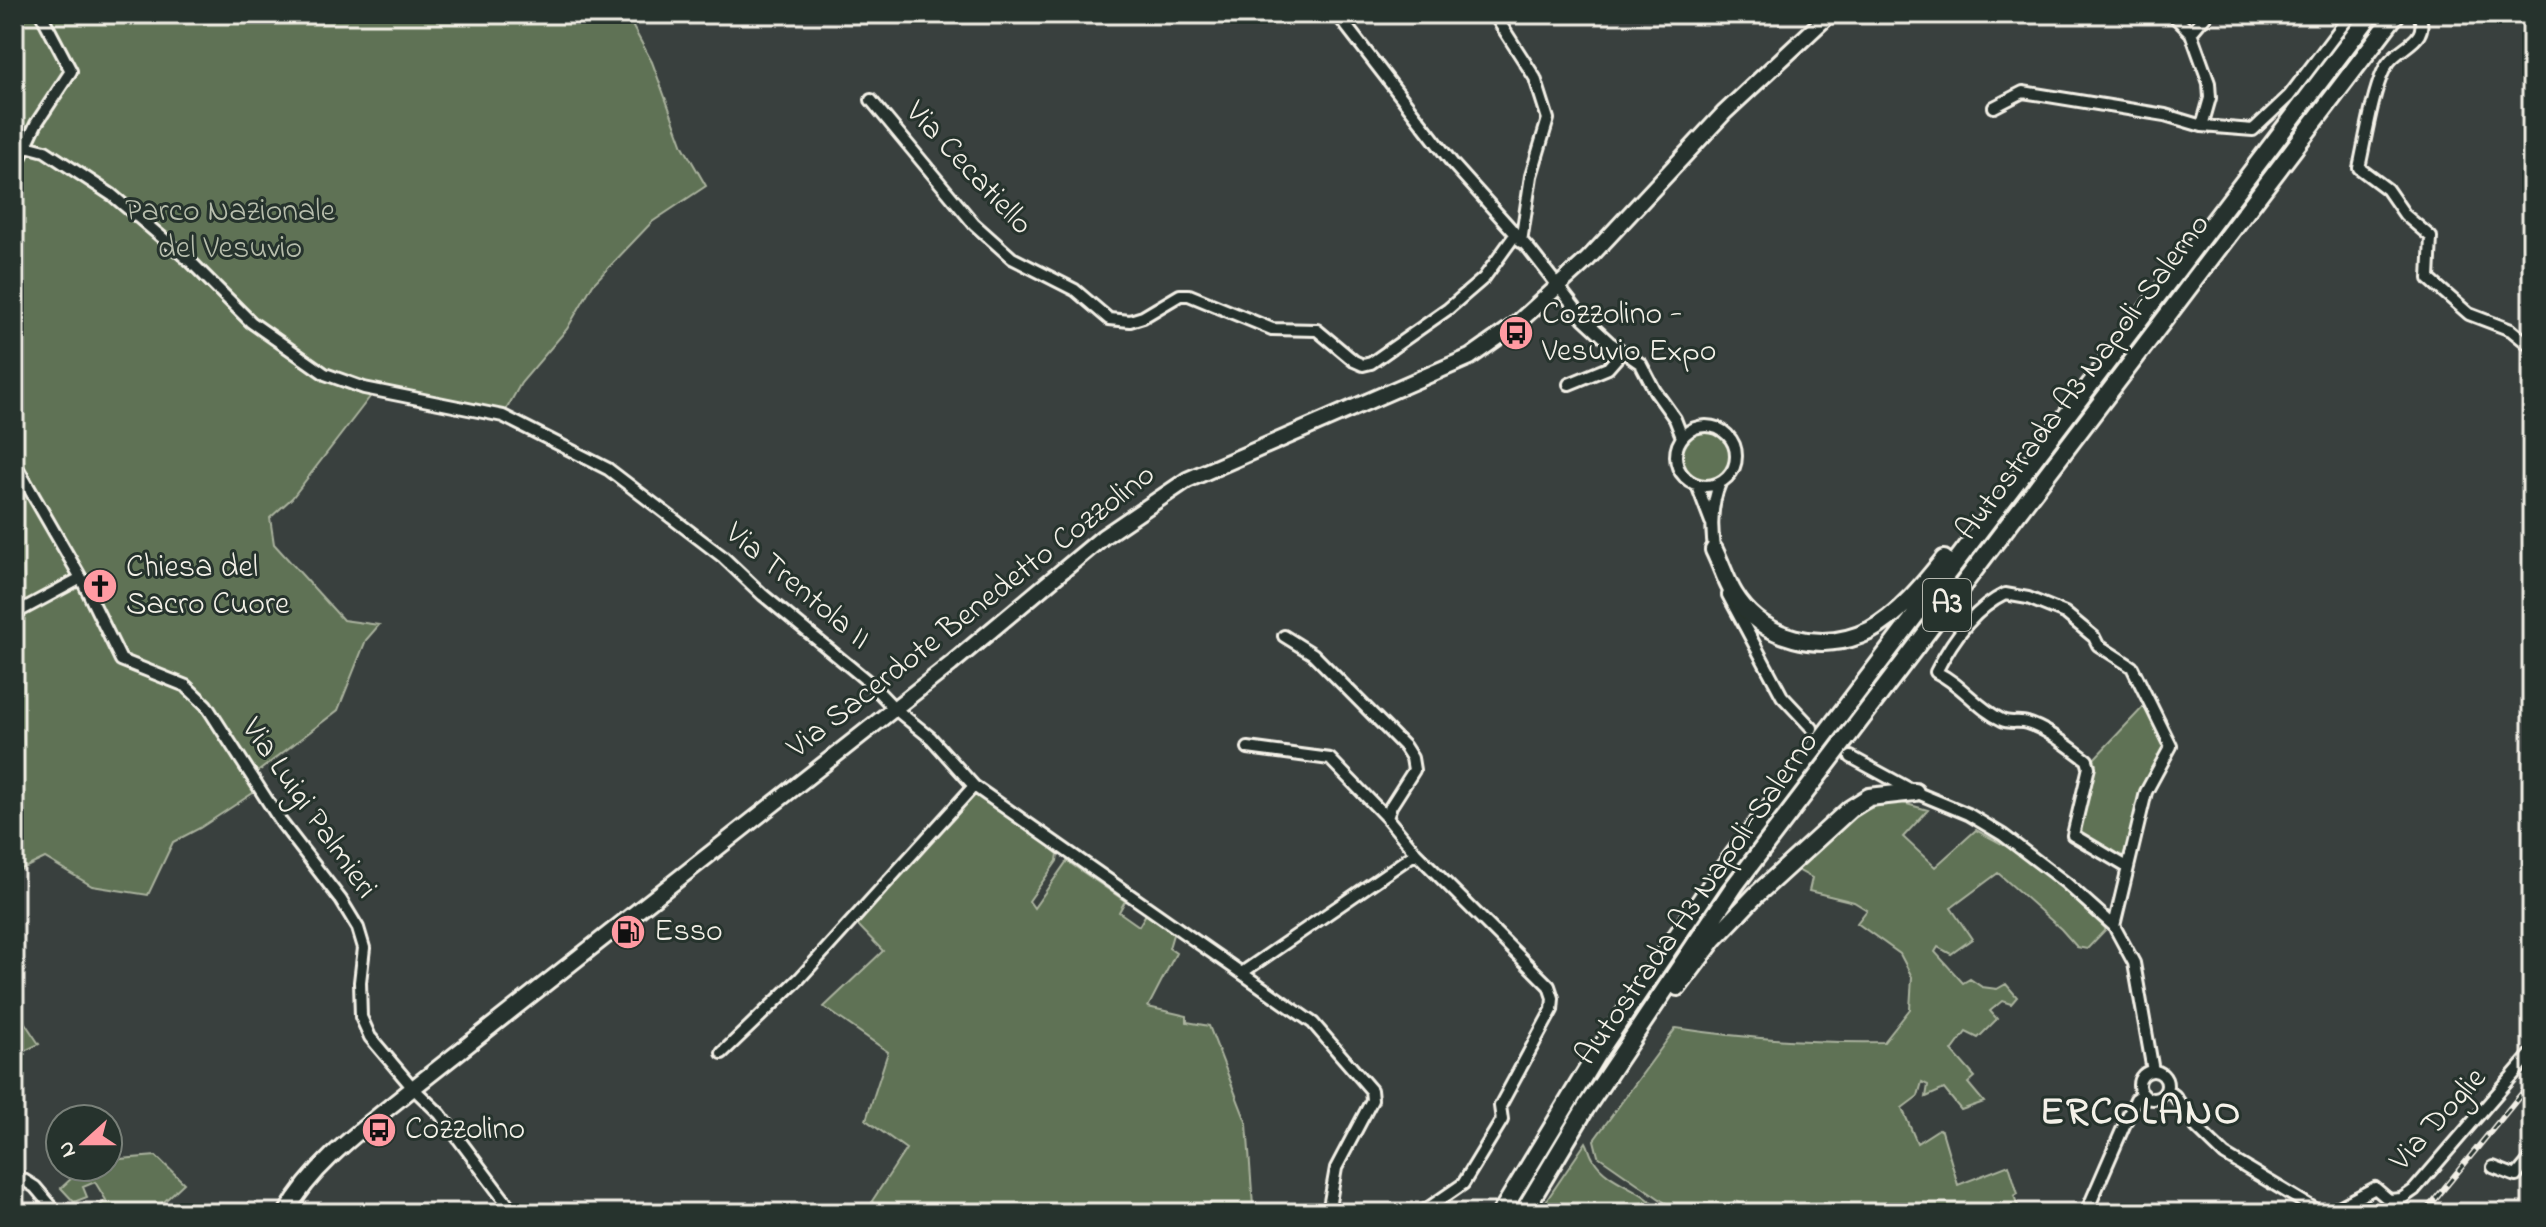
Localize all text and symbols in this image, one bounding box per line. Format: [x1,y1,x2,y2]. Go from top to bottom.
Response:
street label: Via Cecatiello [892,90,1043,247]
park label: Parco Nazionale del Vesuvio [125,189,336,273]
street label: Autostrada A3 Napoli-Salerno [1945,205,2223,551]
place label: Cozzolino - Vesuvio Expo [1541,292,1716,376]
bus stop icon: Cozzolino - Vesuvio Expo [1497,314,1535,352]
street label: Via Sacerdote Benedetto Cozzolino [777,453,1166,772]
street label: Via Trentola II [713,511,880,662]
place label: Chiesa del Sacro Cuore [126,545,290,629]
church icon: Chiesa del Sacro Cuore [81,567,119,605]
road number: A3 [1923,579,1971,631]
street label: Via Luigi Palmieri [228,708,388,909]
street label: Autostrada A3 Napoli-Salerno [1564,722,1832,1076]
place label: Esso [654,909,723,956]
fuel station icon: Esso [609,913,647,951]
street label: Via Doglie [2379,1057,2499,1183]
district label: ERCOLANO [2040,1084,2242,1143]
north arrow [44,1103,124,1183]
place label: Cozzolino [405,1107,525,1154]
bus stop icon: Cozzolino [360,1111,398,1149]
text: N [51,1136,86,1162]

